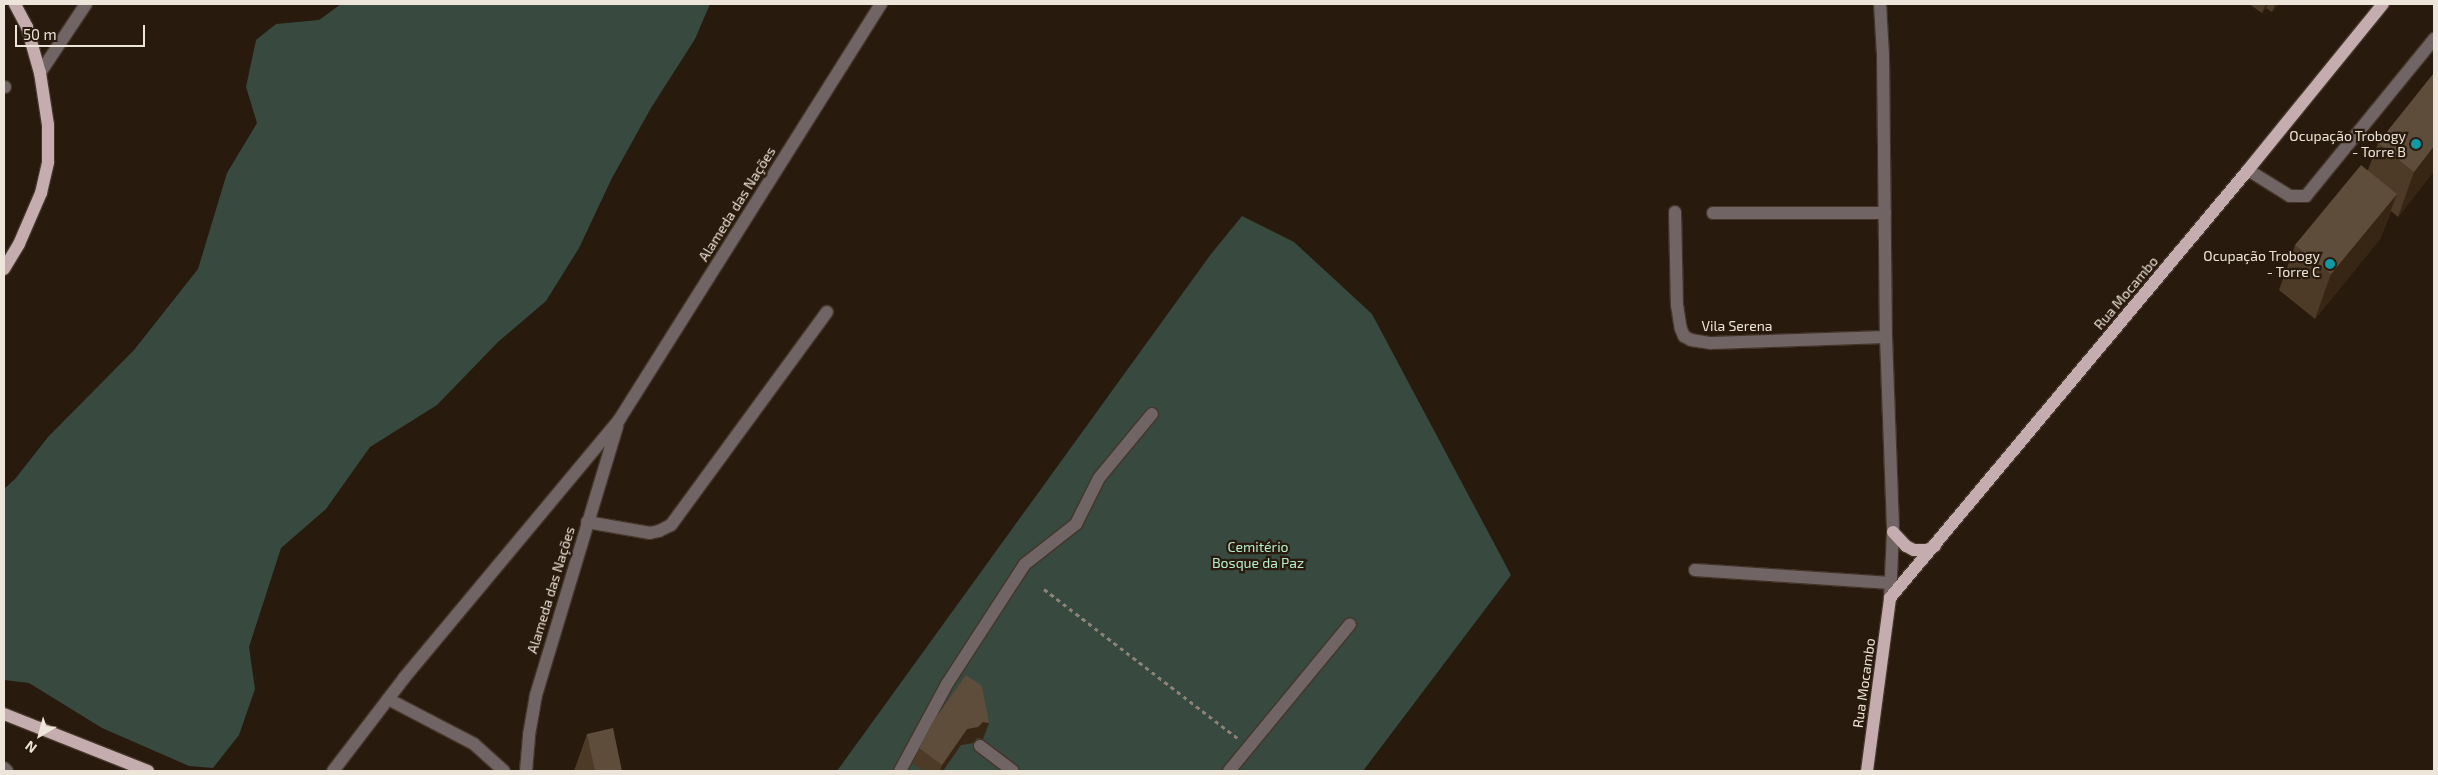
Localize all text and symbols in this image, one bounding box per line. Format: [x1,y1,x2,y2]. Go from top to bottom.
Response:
scale bar [18,15,148,47]
text: 50 m [23,25,57,43]
place label: Ocupação Trobogy - Torre B [2289,128,2406,160]
marker: Ocupação Trobogy - Torre B [2410,138,2422,150]
street label: Alameda das Nações [695,144,779,264]
place label: Ocupação Trobogy - Torre C [2203,248,2320,280]
street label: Rua Mocambo [2091,253,2161,333]
marker: Ocupação Trobogy - Torre C [2324,258,2336,270]
street label: Vila Serena [1701,318,1773,334]
street label: Alameda das Nações [524,524,578,656]
park label: Cemitério Bosque da Paz [1212,539,1304,572]
street label: Rua Mocambo [1849,637,1879,729]
north arrow [15,710,65,760]
text: N [22,738,40,757]

